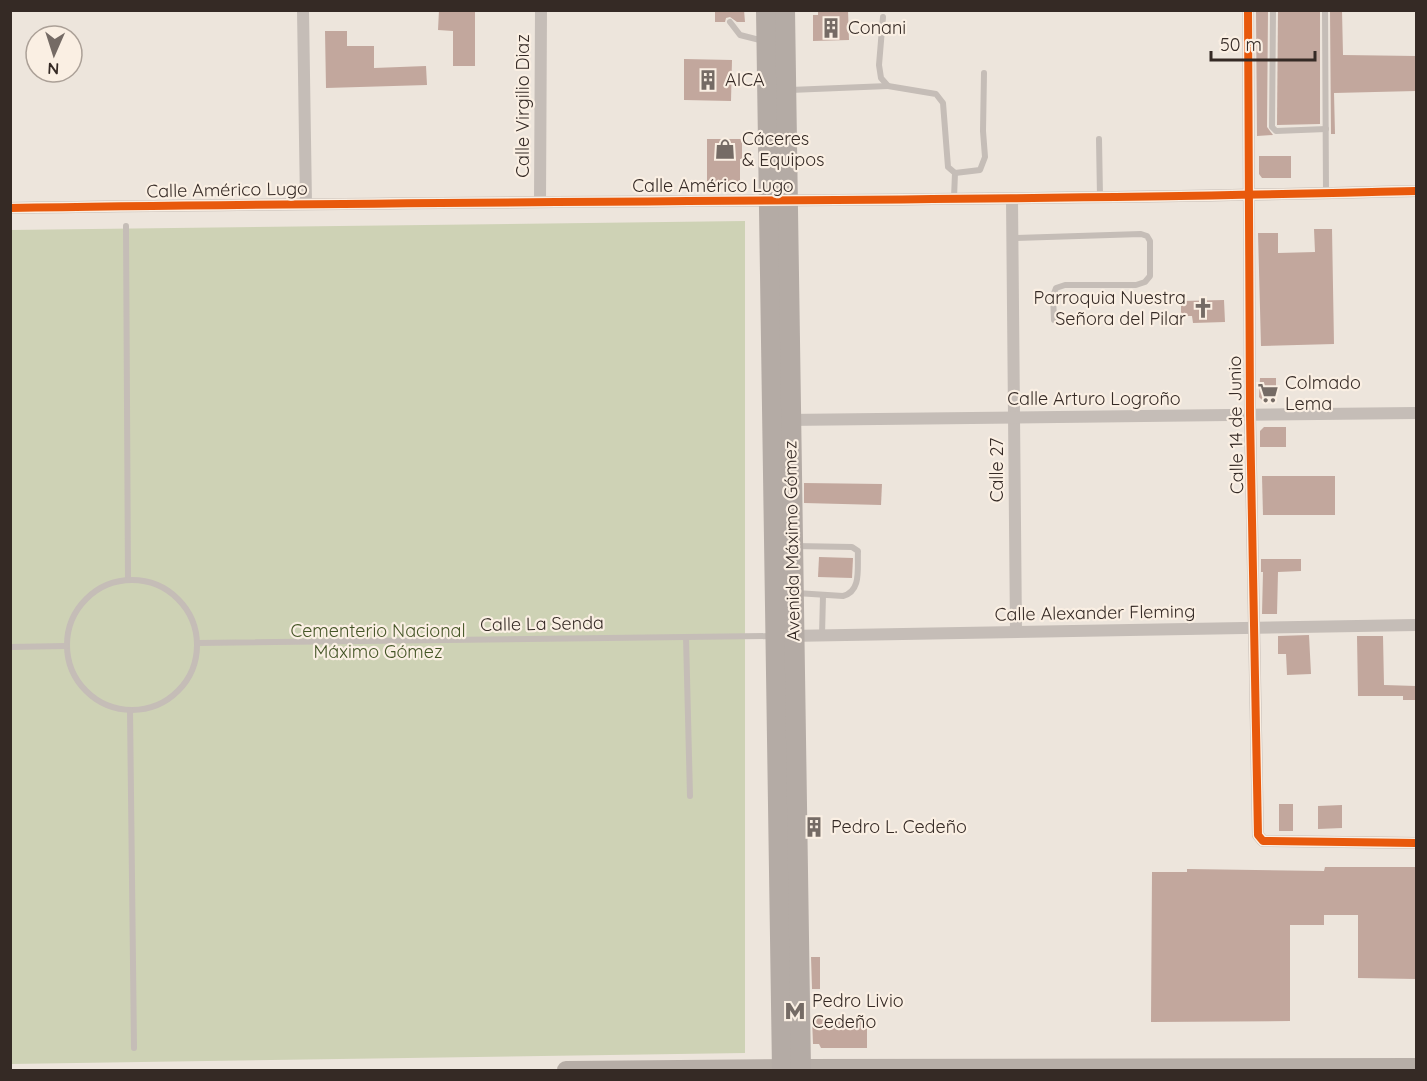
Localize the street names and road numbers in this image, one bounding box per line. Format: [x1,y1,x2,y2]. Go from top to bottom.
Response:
street label: Calle Virgilio Diaz [511,34,534,178]
street label: Calle Américo Lugo [632,174,794,197]
street label: Calle Américo Lugo [146,177,308,202]
street label: Calle 14 de Junio [1223,356,1248,494]
street label: Calle Arturo Logroño [1007,387,1181,410]
street label: Calle 27 [985,438,1008,502]
street label: Avenida Máximo Gómez [778,440,805,642]
street label: Calle Alexander Fleming [994,599,1196,626]
street label: Calle La Senda [480,611,604,636]

